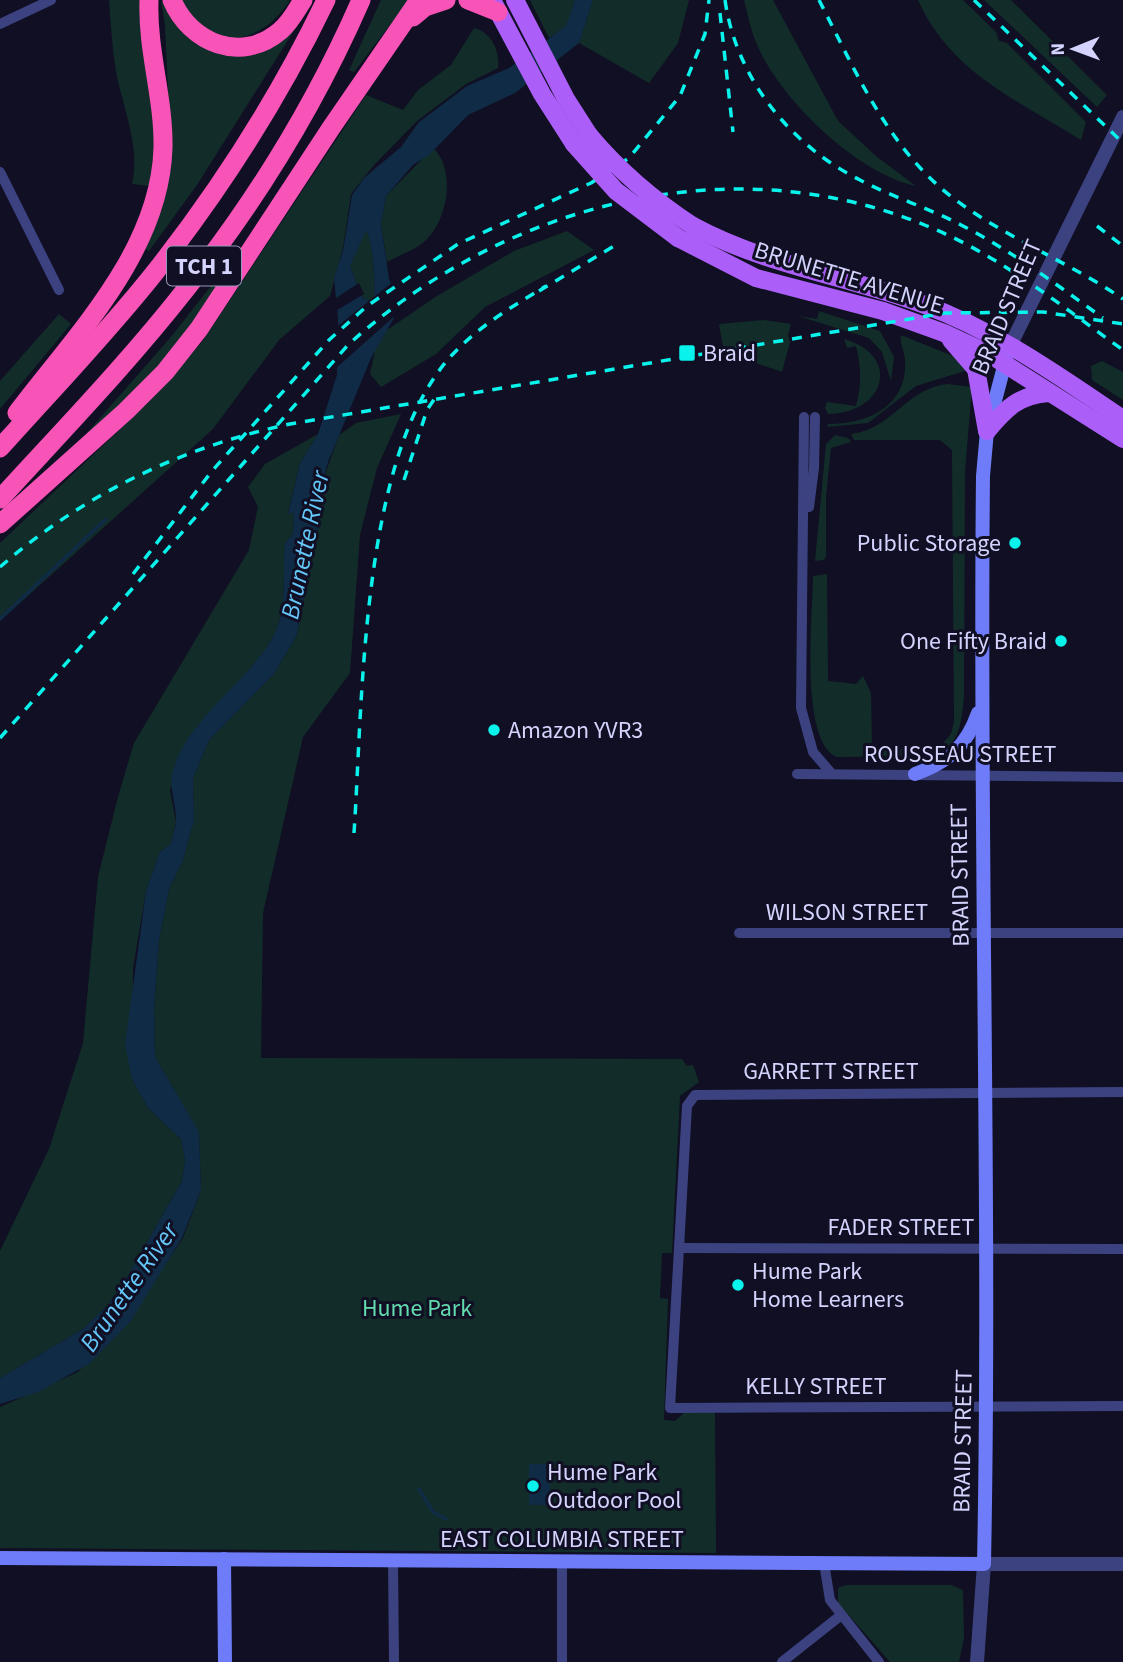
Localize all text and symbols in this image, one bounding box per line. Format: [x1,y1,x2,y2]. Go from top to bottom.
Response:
north arrow [1039,14,1109,84]
text: N [1045,43,1072,56]
street label: BRUNETTE AVENUE [750,233,948,323]
street label: BRAID STREET [963,234,1051,380]
road number: TCH 1 [167,246,241,286]
place label: Braid [703,336,756,371]
marker: Braid [677,343,697,363]
water label: Brunette River [271,466,339,623]
place label: Public Storage [857,526,1001,561]
marker: Public Storage [1007,535,1023,551]
place label: One Fifty Braid [900,624,1047,659]
marker: One Fifty Braid [1053,633,1069,649]
place label: Amazon YVR3 [508,713,643,748]
marker: Amazon YVR3 [486,722,502,738]
street label: ROUSSEAU STREET [864,737,1057,772]
street label: BRAID STREET [941,803,979,947]
street label: WILSON STREET [766,895,928,930]
street label: GARRETT STREET [743,1054,919,1089]
street label: FADER STREET [828,1210,975,1245]
water label: Brunette River [71,1214,188,1359]
place label: Hume Park Home Learners [752,1254,904,1317]
marker: Hume Park Home Learners [730,1277,746,1293]
park label: Hume Park [362,1291,472,1326]
street label: KELLY STREET [745,1369,887,1404]
street label: BRAID STREET [944,1369,982,1513]
place label: Hume Park Outdoor Pool [547,1455,681,1518]
marker: Hume Park Outdoor Pool [525,1478,541,1494]
street label: EAST COLUMBIA STREET [440,1522,684,1557]

